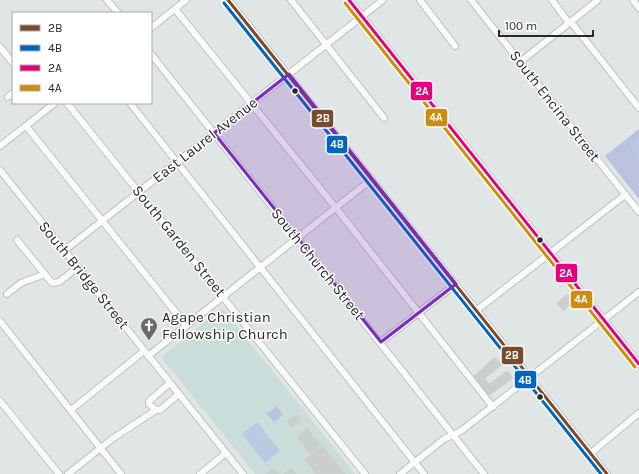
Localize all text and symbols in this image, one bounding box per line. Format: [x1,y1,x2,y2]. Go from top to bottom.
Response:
legend [12,12,152,104]
scale bar [499,12,593,38]
text: 100 m [505,19,537,33]
text: 2B [48,21,62,35]
text: 4B [48,41,62,55]
street label: South Encina Street [506,47,604,166]
text: 2A [48,61,62,75]
text: 4A [48,81,62,95]
line badge: 2A [410,81,433,101]
text: 2A [415,85,429,98]
unlabelled marker [290,86,300,96]
street label: East Laurel Avenue [149,93,261,187]
line badge: 4A [425,108,448,127]
line badge: 2B [311,109,334,128]
text: 4A [429,111,443,124]
text: 2B [316,112,330,125]
line badge: 4B [326,135,348,154]
text: 4B [330,138,344,151]
street label: South Garden Street [128,182,230,301]
street label: South Church Street [267,204,369,324]
street label: South Bridge Street [35,217,133,333]
unlabelled marker [535,235,545,245]
line badge: 2A [555,263,578,283]
text: 2A [559,267,573,280]
line badge: 4A [570,290,593,309]
text: 4A [574,293,588,306]
place label: Agape Christian Fellowship Church [162,308,288,343]
church icon: Agape Christian Fellowship Church [139,316,159,341]
line badge: 2B [501,346,524,365]
text: 2B [505,349,519,362]
line badge: 4B [514,370,537,389]
text: 4B [518,374,532,387]
unlabelled marker [535,392,545,402]

